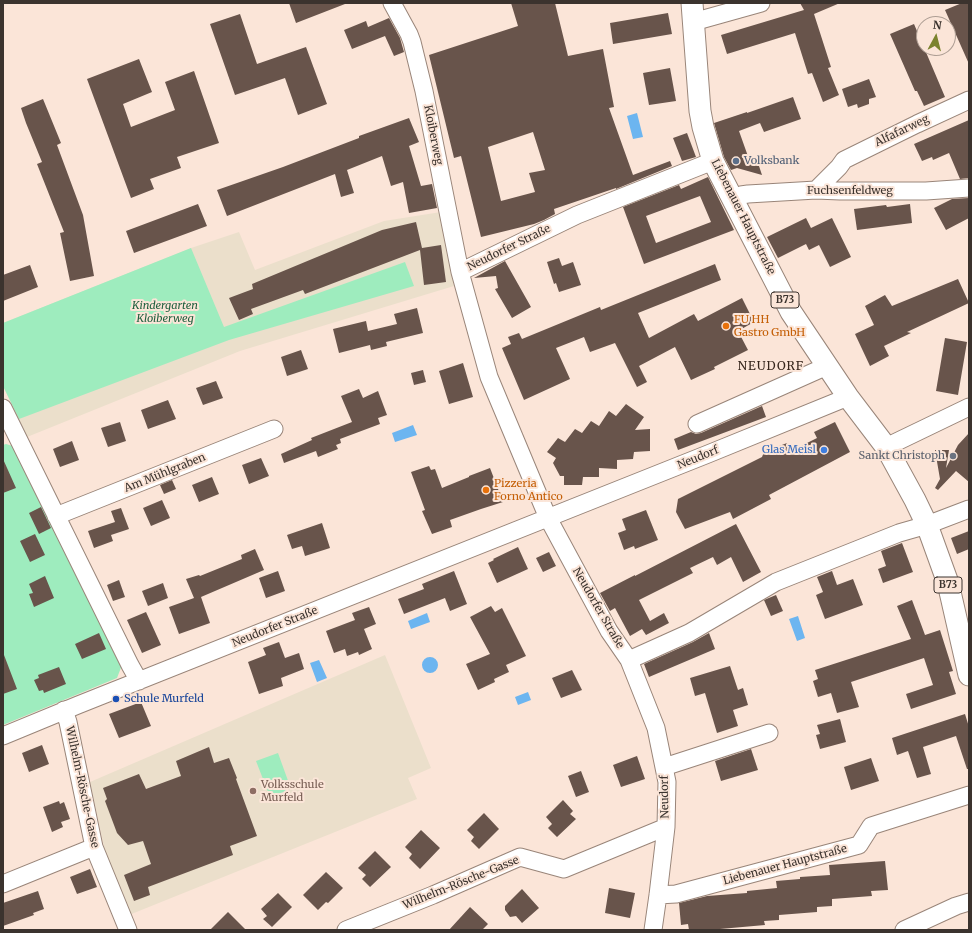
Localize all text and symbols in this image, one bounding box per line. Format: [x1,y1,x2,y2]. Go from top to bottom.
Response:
north arrow [916,16,956,56]
text: N [932,18,943,33]
street label: Kloiberweg [421,104,445,166]
street label: Alfafarweg [873,112,931,150]
place label: Volksbank [744,154,800,168]
marker: Volksbank [731,156,741,166]
street label: Liebenauer Hauptstraße [708,157,778,277]
street label: Fuchsenfeldweg [807,184,893,198]
street label: Neudorfer Straße [465,222,553,274]
road number: B73 [771,292,799,308]
park label: Kindergarten Kloiberweg [132,299,198,325]
place label: FU HH Gastro GmbH [734,313,805,339]
marker: FU HH Gastro GmbH [721,321,731,331]
district label: NEUDORF [738,360,804,374]
place label: Glas Meisl [762,443,816,457]
street label: Neudorf [676,444,720,472]
marker: Glas Meisl [819,445,829,455]
place label: Sankt Christoph [859,449,945,463]
street label: Am Mühlgraben [122,451,208,495]
marker: Sankt Christoph [948,451,958,461]
place label: Pizzeria Forno Antico [494,477,563,503]
marker: Pizzeria Forno Antico [481,485,491,495]
street label: Neudorfer Straße [570,565,626,651]
road number: B73 [934,577,962,593]
street label: Neudorfer Straße [230,604,320,650]
place label: Schule Murfeld [124,692,204,706]
marker: Schule Murfeld [111,694,121,704]
street label: Wilhelm-Rösche-Gasse [63,725,101,849]
street label: Neudorf [658,775,672,819]
place label: Volksschule Murfeld [261,778,324,804]
marker: Volksschule Murfeld [248,786,258,796]
street label: Liebenauer Hauptstraße [722,842,848,888]
street label: Wilhelm-Rösche-Gasse [401,854,521,912]

